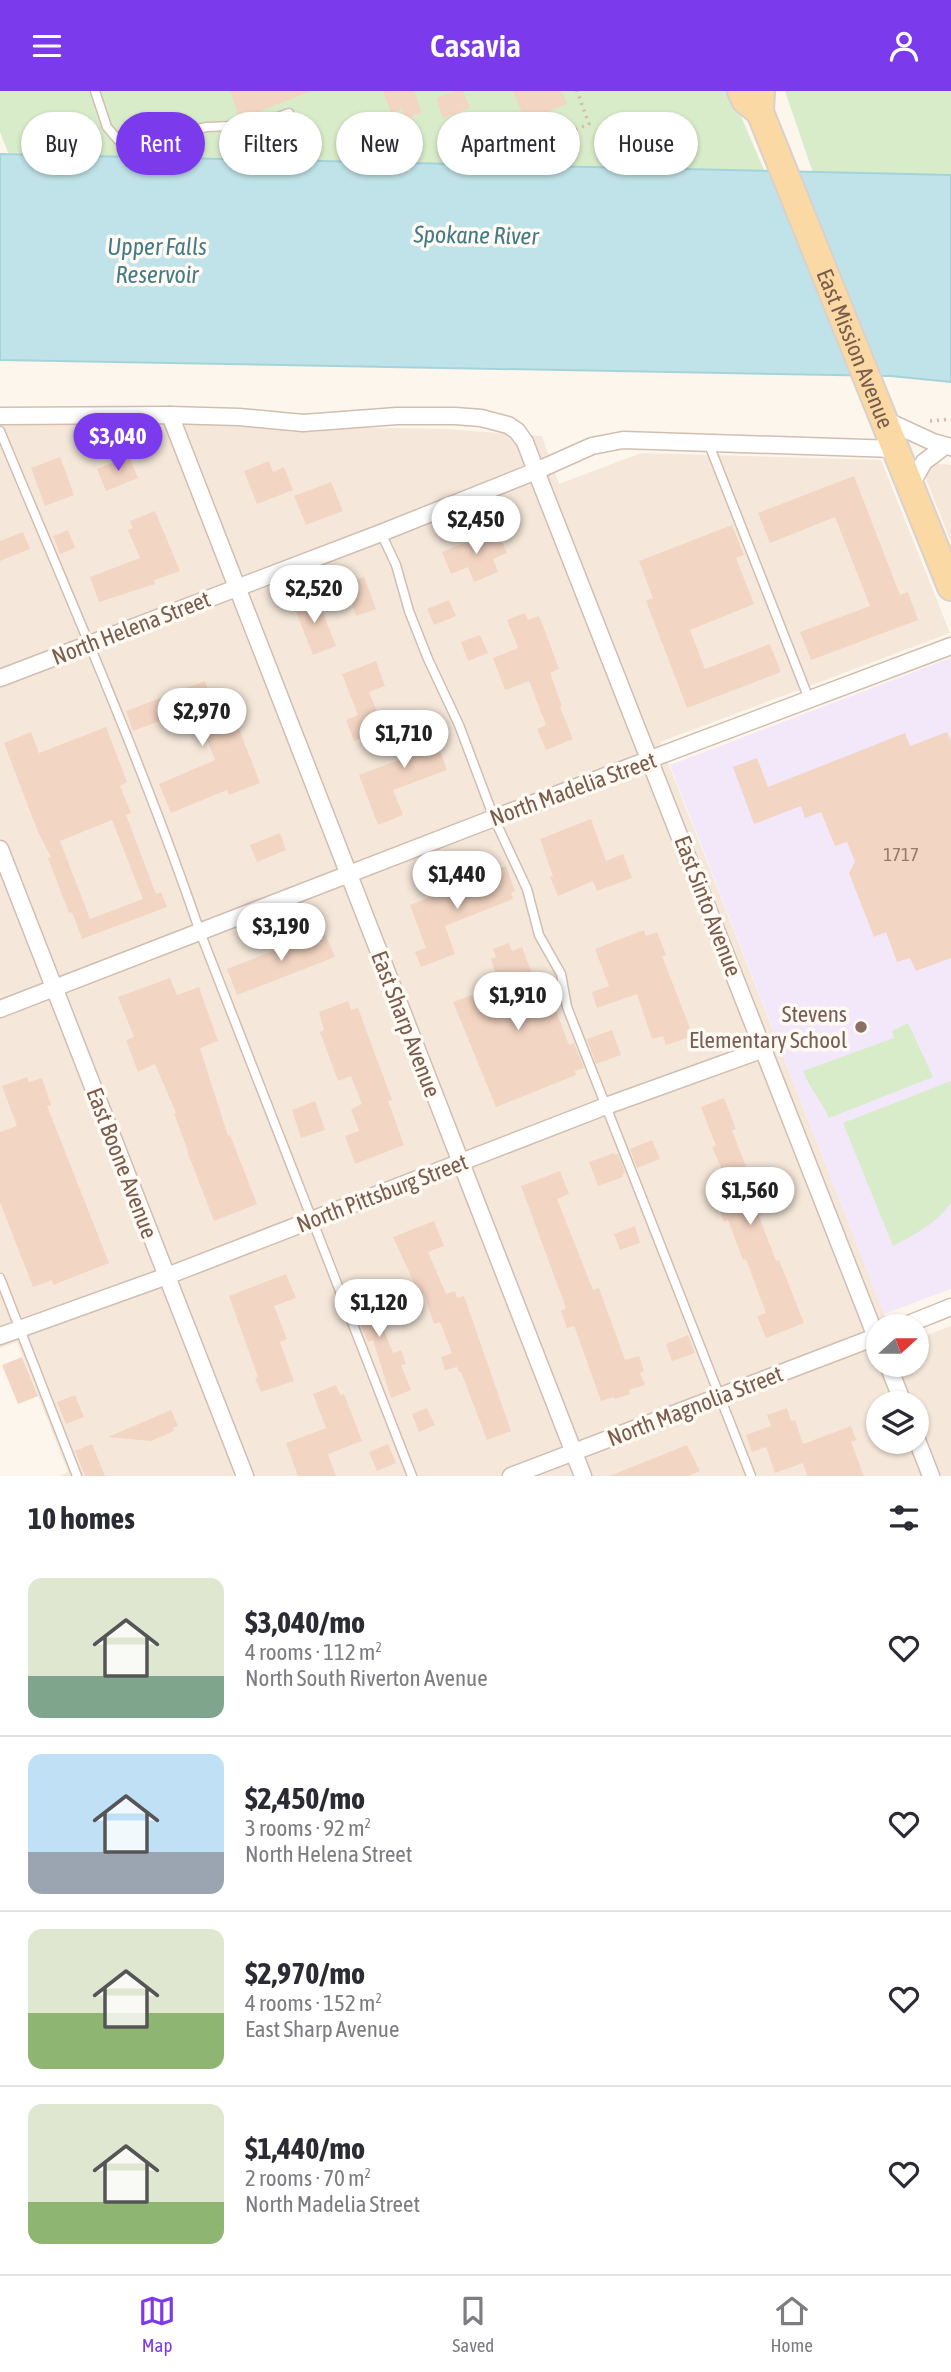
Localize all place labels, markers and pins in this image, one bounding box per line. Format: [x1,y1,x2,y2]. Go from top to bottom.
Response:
pin: $3,040 [61,413,175,473]
pin: $2,450 [419,497,533,556]
pin: $2,520 [257,566,371,625]
pin: $2,970 [145,689,259,748]
pin: $1,710 [347,711,461,770]
pin: $1,440 [400,851,514,911]
pin: $3,190 [224,903,338,963]
pin: $1,910 [461,972,575,1032]
place label: Stevens Elementary School [689,1001,847,1053]
marker: Stevens Elementary School [853,1019,869,1035]
pin: $1,560 [693,1167,807,1227]
pin: $1,120 [322,1279,436,1339]

